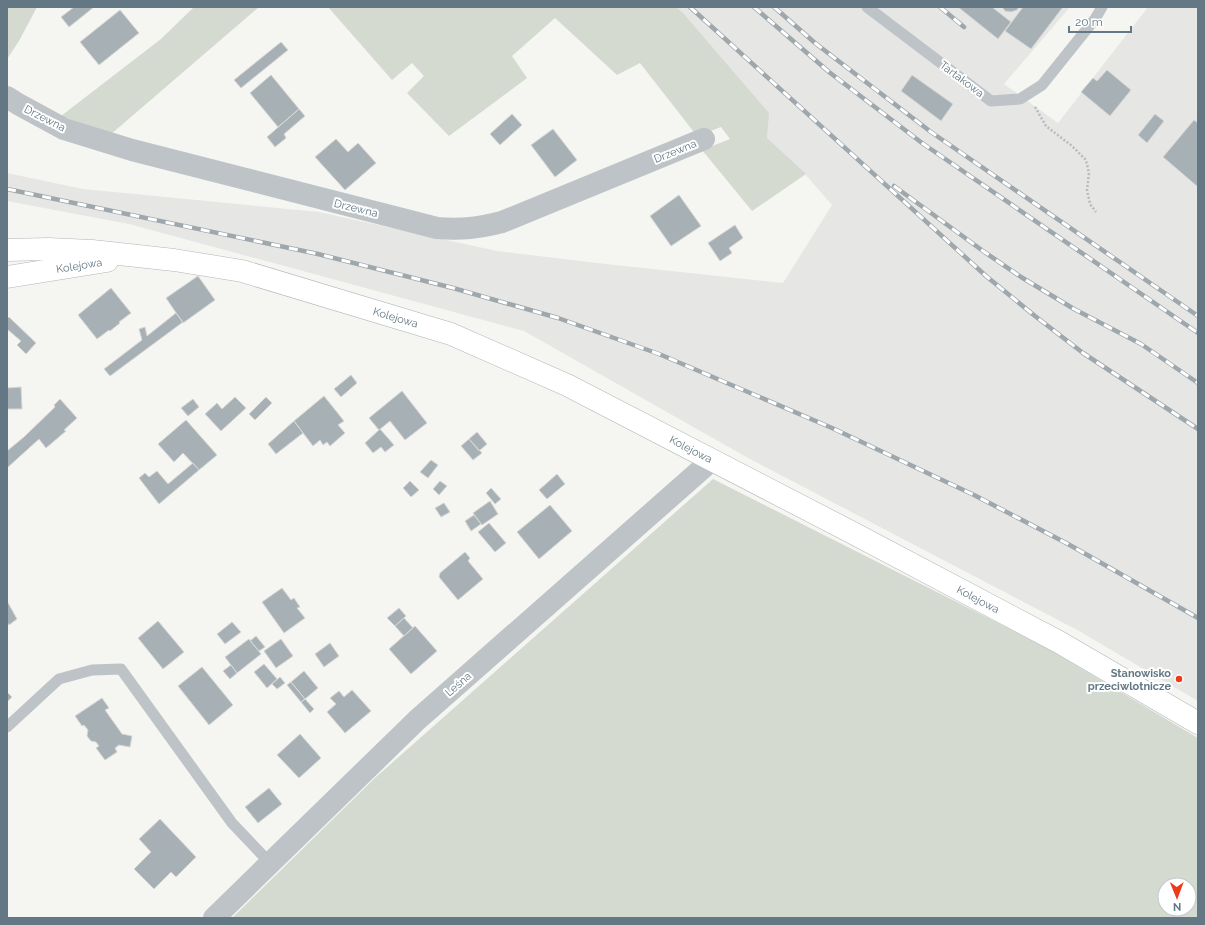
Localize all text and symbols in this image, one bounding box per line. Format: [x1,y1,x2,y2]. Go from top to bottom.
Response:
scale bar [1069,8,1131,34]
text: 20 m [1075,15,1103,29]
street label: Tartakowa [937,59,986,100]
street label: Drzewna [22,103,68,134]
street label: Drzewna [652,137,698,166]
street label: Drzewna [333,197,379,220]
street label: Kolejowa [55,256,103,276]
street label: Kolejowa [372,305,420,331]
street label: Kolejowa [667,433,714,466]
street label: Kolejowa [954,583,1001,616]
place label: Stanowisko przeciwlotnicze [1088,667,1171,693]
street label: Leśna [443,669,474,699]
marker: Stanowisko przeciwlotnicze [1174,674,1184,684]
north arrow [1157,877,1197,917]
text: N [1173,900,1181,913]

